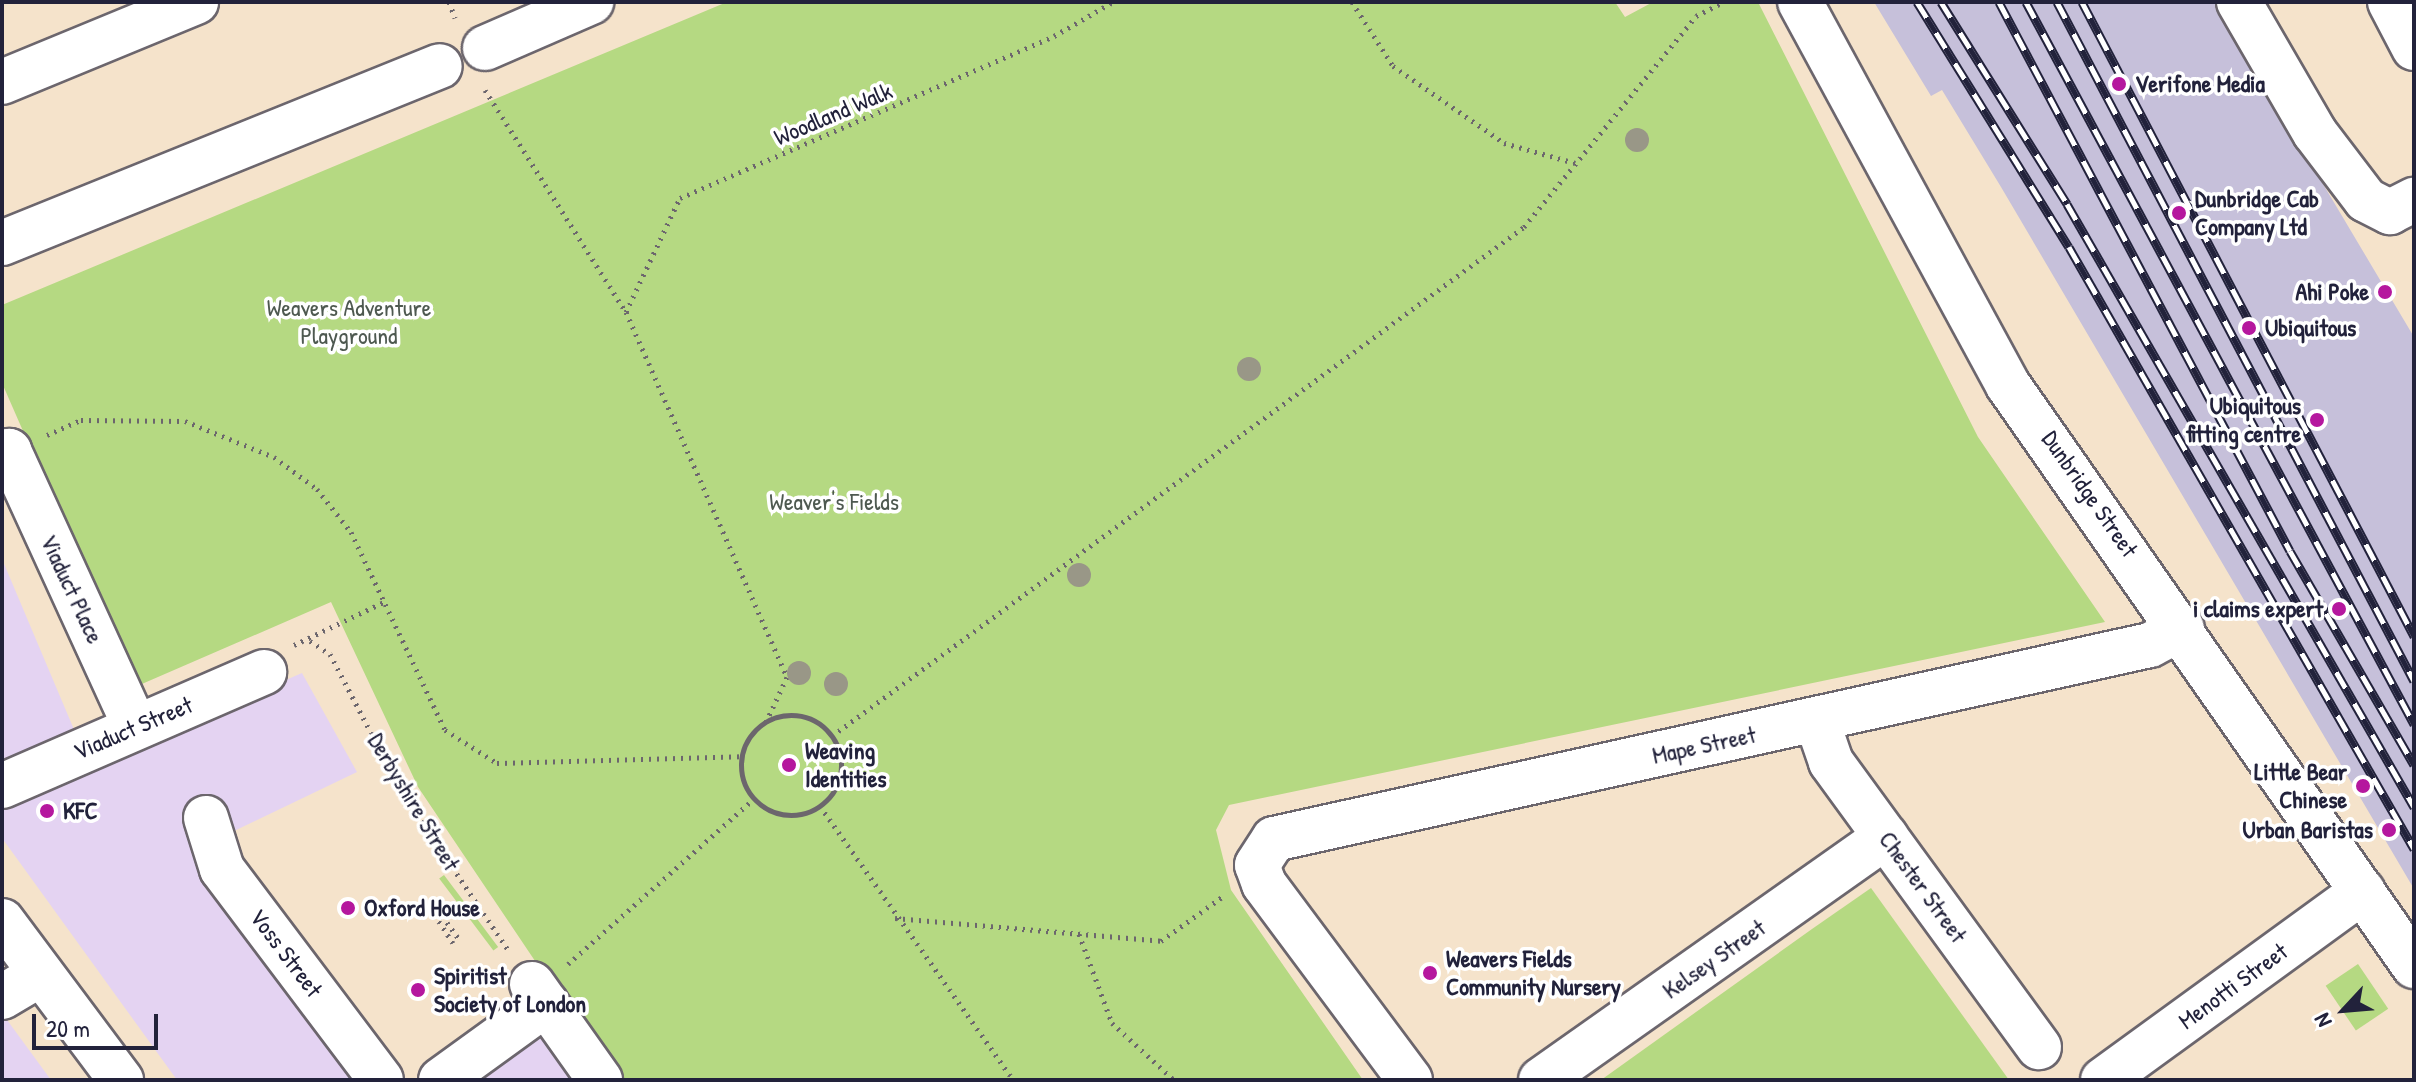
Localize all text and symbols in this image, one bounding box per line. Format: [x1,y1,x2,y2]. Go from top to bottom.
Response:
place label: Verifone Media [2135,70,2265,98]
marker: Verifone Media [2110,75,2128,93]
street label: Woodland Walk [770,76,896,152]
place label: Dunbridge Cab Company Ltd [2195,185,2319,241]
marker: Dunbridge Cab Company Ltd [2170,204,2188,222]
place label: Ahi Poke [2296,278,2369,306]
marker: Ahi Poke [2376,283,2394,301]
park label: Weavers Adventure Playground [267,294,431,350]
place label: Ubiquitous [2265,314,2356,342]
marker: Ubiquitous [2240,319,2258,337]
place label: Ubiquitous fitting centre [2186,392,2301,448]
marker: Ubiquitous fitting centre [2308,411,2326,429]
street label: Dunbridge Street [2036,425,2144,563]
park label: Weaver's Fields [769,488,899,516]
street label: Viaduct Place [34,530,110,648]
place label: i claims expert [2193,595,2323,623]
marker: i claims expert [2330,600,2348,618]
street label: Viaduct Street [69,690,197,766]
street label: Mape Street [1650,720,1758,770]
street label: Derbyshire Street [362,728,466,876]
place label: Weaving Identities [805,737,886,793]
marker: Weaving Identities [780,756,798,774]
place label: Little Bear Chinese [2254,758,2347,814]
marker: Little Bear Chinese [2354,777,2372,795]
place label: KFC [63,797,98,825]
marker: KFC [38,802,56,820]
place label: Urban Baristas [2243,816,2373,844]
marker: Urban Baristas [2380,821,2398,839]
street label: Chester Street [1873,826,1973,948]
place label: Oxford House [364,894,480,922]
marker: Oxford House [339,899,357,917]
street label: Voss Street [243,903,329,1003]
street label: Kelsey Street [1657,913,1771,1005]
street label: Menotti Street [2173,937,2293,1035]
place label: Weavers Fields Community Nursery [1446,945,1621,1001]
place label: Spiritist Society of London [434,962,586,1018]
marker: Weavers Fields Community Nursery [1421,964,1439,982]
north arrow [2304,970,2384,1050]
marker: Spiritist Society of London [409,981,427,999]
scale bar [36,998,162,1048]
text: N [2306,1009,2338,1032]
text: 20 m [46,1012,90,1044]

